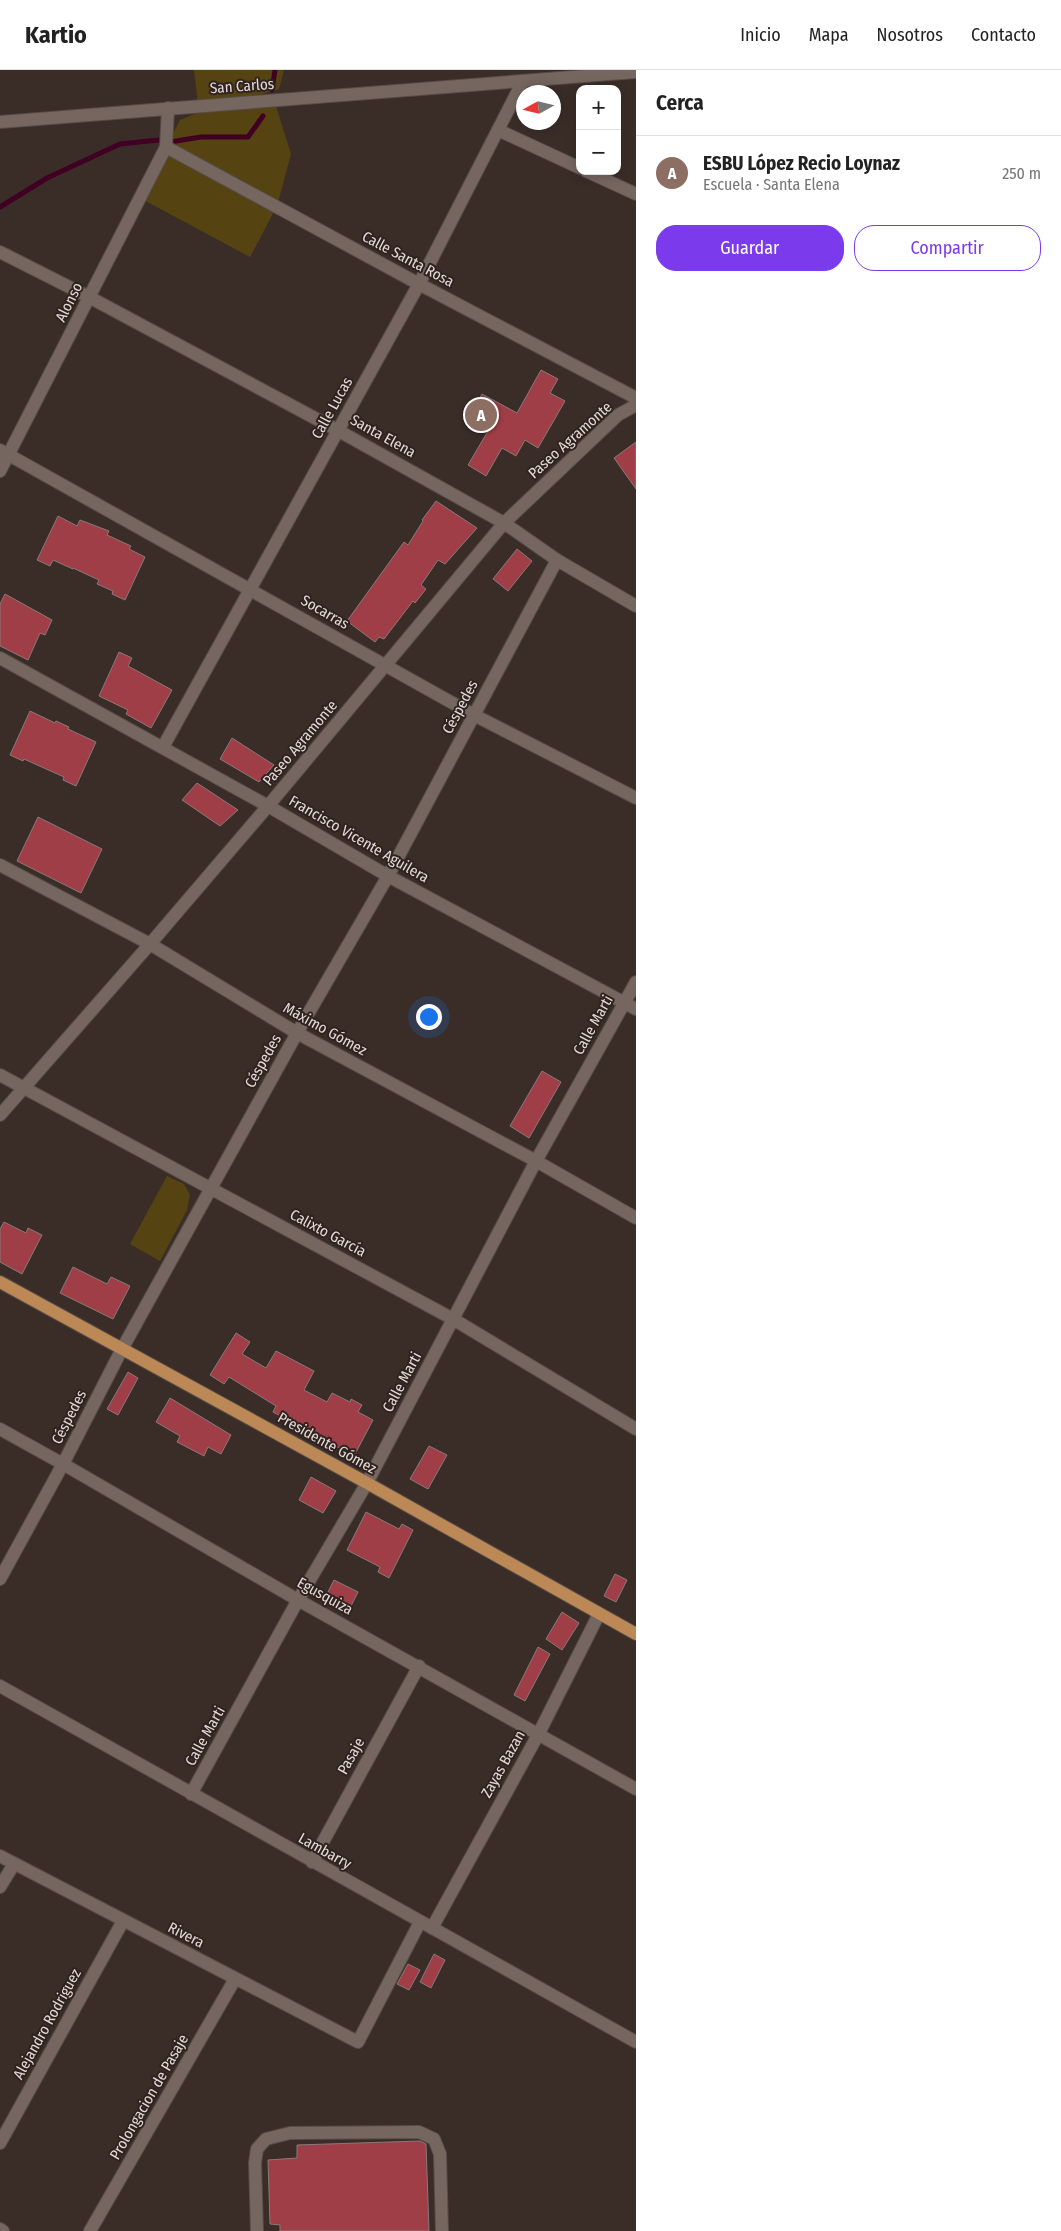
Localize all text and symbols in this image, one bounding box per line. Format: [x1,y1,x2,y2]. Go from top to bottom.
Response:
text: Kartio [25,21,87,49]
text: Inicio [740,24,781,46]
text: Mapa [809,24,849,46]
text: Nosotros [877,24,943,46]
text: Contacto [971,24,1036,46]
street label: San Carlos [209,75,275,97]
north arrow [516,85,561,130]
map controls [576,85,621,175]
button: + [576,85,621,130]
text: Cerca [656,90,704,116]
button: − [576,130,621,175]
text: ESBU López Recio Loynaz [703,152,900,175]
text: A [668,164,676,183]
text: 250 m [1002,164,1041,183]
text: Escuela · Santa Elena [703,175,840,194]
button: Guardar [656,225,844,271]
button: Compartir [854,225,1041,271]
street label: Calle Santa Rosa [359,227,457,291]
street label: Alonso [51,279,87,325]
street label: Calle Lucas [308,374,356,442]
pin: A [465,396,497,434]
street label: Paseo Agramonte [525,398,615,482]
street label: Santa Elena [347,411,419,461]
street label: Socarras [298,591,352,633]
street label: Céspedes [438,677,482,737]
street label: Paseo Agramonte [259,697,341,789]
street label: Francisco Vicente Aguilera [286,792,432,886]
street label: Calle Marti [569,992,617,1058]
street label: Máximo Gómez [280,999,370,1059]
your location [416,1004,442,1030]
street label: Céspedes [241,1031,285,1091]
street label: Calixto García [287,1205,369,1261]
street label: Calle Marti [379,1349,425,1415]
street label: Céspedes [48,1387,90,1447]
street label: Presidente Gómez [274,1408,380,1478]
street label: Egusquiza [294,1573,356,1619]
street label: Calle Marti [181,1703,229,1769]
street label: Zayas Bazan [477,1727,529,1801]
street label: Pasaje [334,1735,368,1777]
street label: Lambarry [295,1829,355,1873]
street label: Rivera [165,1918,207,1952]
street label: Alejandro Rodriguez [9,1966,85,2082]
street label: Prolongacion de Pasaje [106,2031,192,2163]

